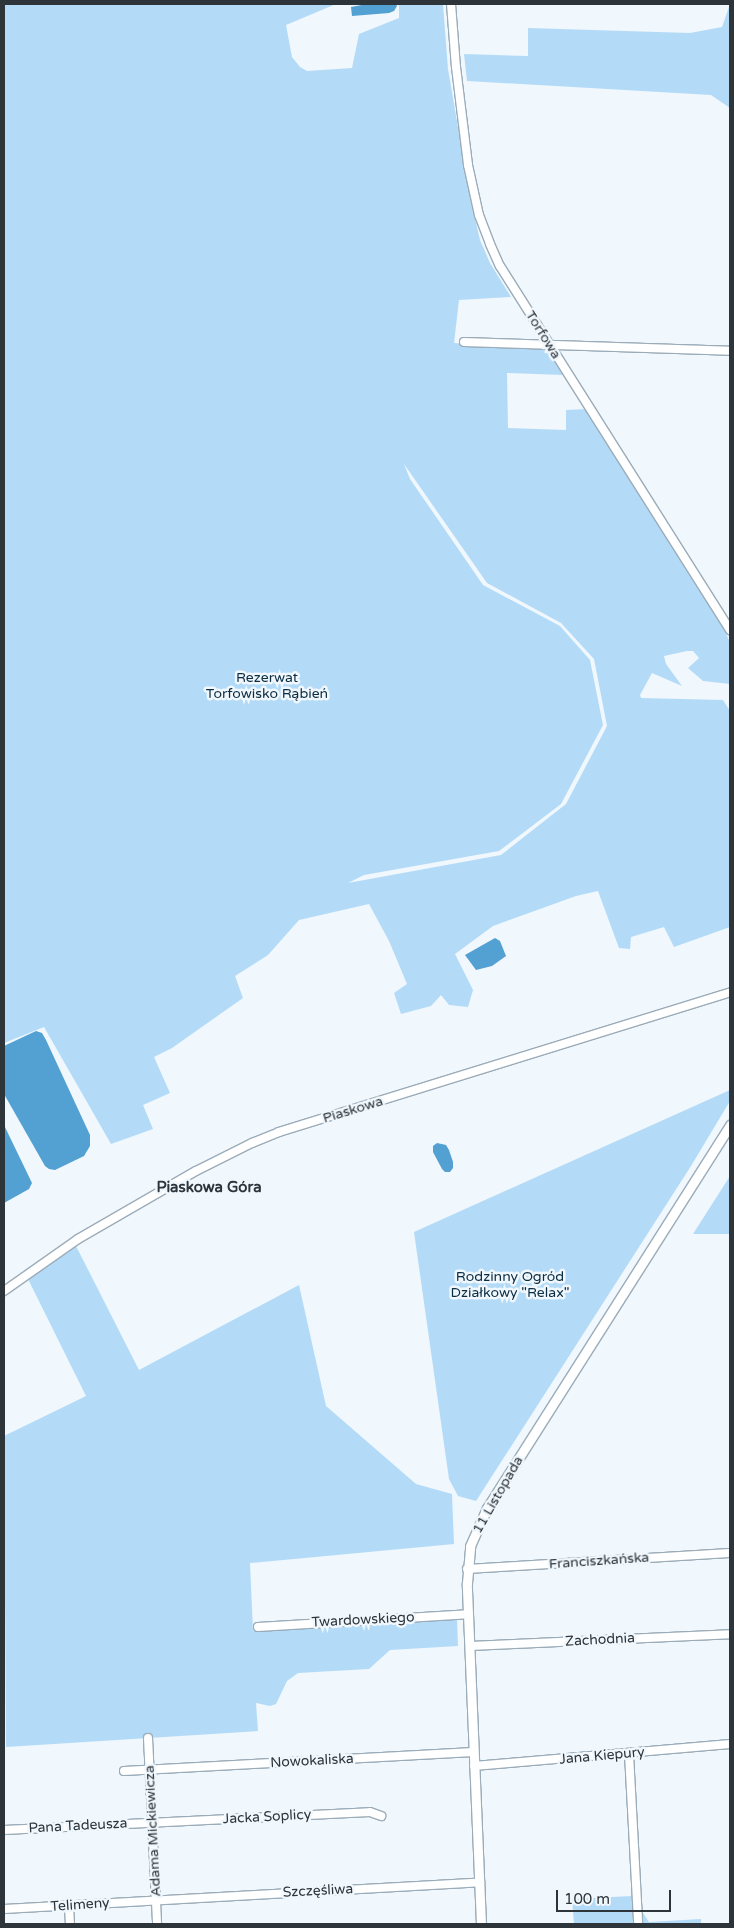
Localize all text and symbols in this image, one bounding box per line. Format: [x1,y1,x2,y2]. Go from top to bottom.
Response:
street label: Torfowa [522,308,564,362]
park label: Rezerwat Torfowisko Rąbień [206,670,328,702]
street label: Piaskowa [321,1093,385,1127]
district label: Piaskowa Góra [156,1179,262,1197]
park label: Rodzinny Ogród Działkowy "Relax" [451,1269,569,1302]
street label: 11 Listopada [469,1453,527,1537]
street label: Franciszkańska [548,1549,650,1573]
street label: Twardowskiego [311,1609,415,1631]
street label: Zachodnia [565,1630,635,1650]
street label: Jana Kiepury [559,1744,645,1768]
street label: Nowokaliska [270,1750,354,1772]
street label: Adama Mickiewicza [141,1765,165,1897]
street label: Jacka Soplicy [222,1806,312,1828]
street label: Pana Tadeusza [28,1815,128,1837]
scale bar [559,1880,674,1912]
street label: Szczęśliwa [282,1881,354,1901]
text: 100 m [564,1890,610,1908]
street label: Telimeny [50,1895,110,1915]

